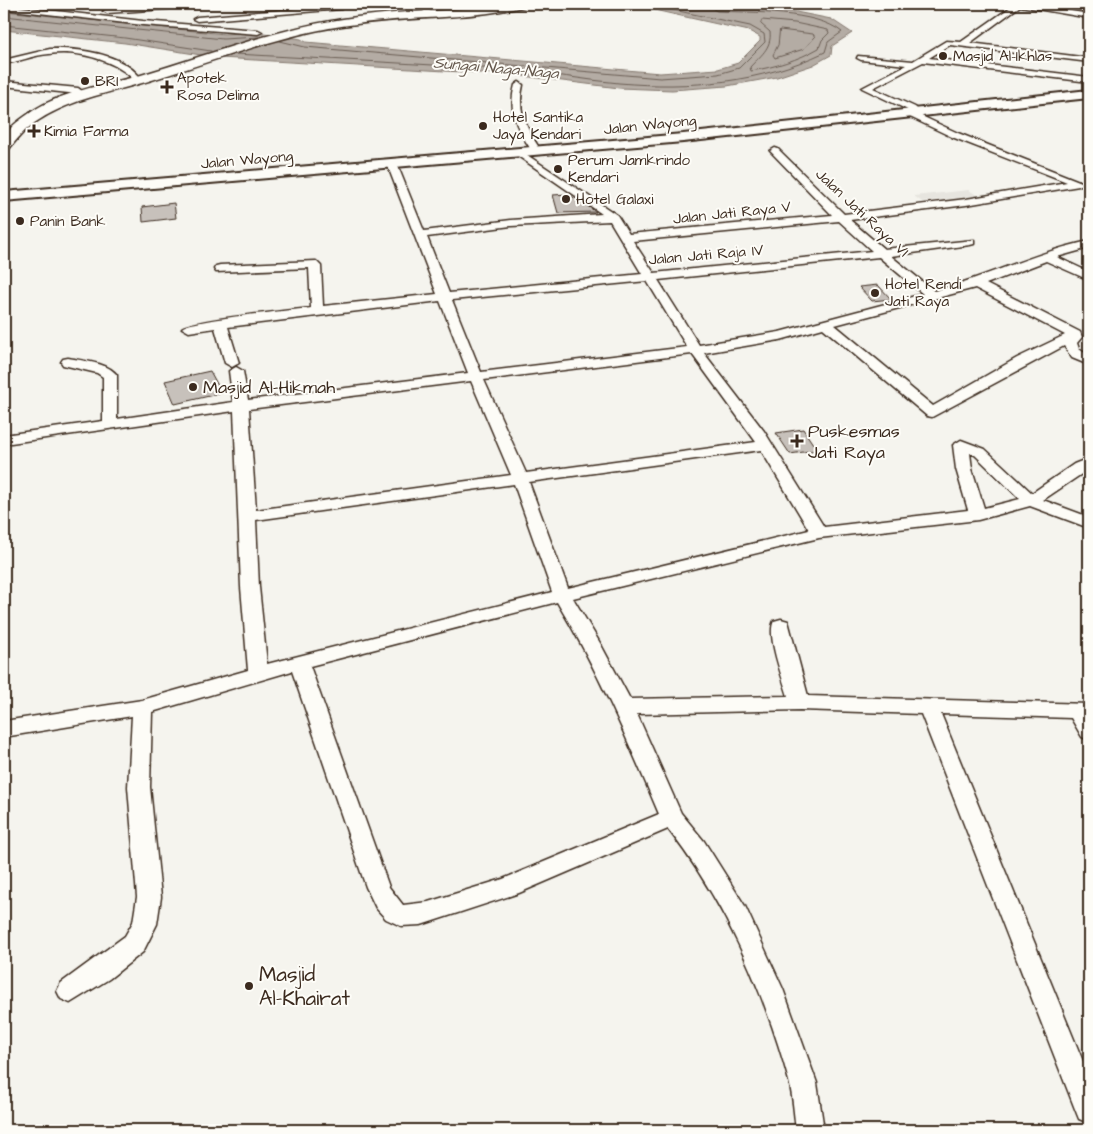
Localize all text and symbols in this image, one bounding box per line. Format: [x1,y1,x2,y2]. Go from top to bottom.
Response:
place label: Masjid Al-Ikhlas [953,46,1053,67]
marker: Masjid Al-Ikhlas [937,50,949,62]
water label: Sungai Naga-Naga [432,52,560,86]
place label: Apotek Rosa Delima [177,68,259,106]
place label: BRI [95,71,119,92]
marker: BRI [79,75,91,87]
marker: Apotek Rosa Delima [161,81,173,93]
place label: Hotel Santika Jaya Kendari [493,107,583,146]
street label: Jalan Wayong [603,110,698,141]
marker: Hotel Santika Jaya Kendari [477,120,489,132]
place label: Kimia Farma [44,121,129,142]
marker: Kimia Farma [28,125,40,137]
street label: Jalan Wayong [200,145,294,175]
place label: Perum Jamkrindo Kendari [568,150,690,188]
marker: Perum Jamkrindo Kendari [552,163,564,175]
street label: Jalan Jati Raya VI [810,164,913,263]
place label: Hotel Galaxi [576,189,654,210]
marker: Hotel Galaxi [560,193,572,205]
street label: Jalan Jati Raya V [672,196,793,231]
place label: Panin Bank [30,211,105,232]
marker: Panin Bank [14,215,26,227]
street label: Jalan Jati Raja IV [648,239,765,270]
place label: Hotel Rendi Jati Raya [885,274,962,313]
marker: Hotel Rendi Jati Raya [869,287,881,299]
place label: Masjid Al-Hikmah [203,375,335,400]
marker: Masjid Al-Hikmah [187,381,199,393]
place label: Puskesmas Jati Raya [808,419,900,466]
marker: Puskesmas Jati Raya [790,434,804,448]
place label: Masjid Al-Khairat [259,960,351,1013]
marker: Masjid Al-Khairat [243,980,255,992]

